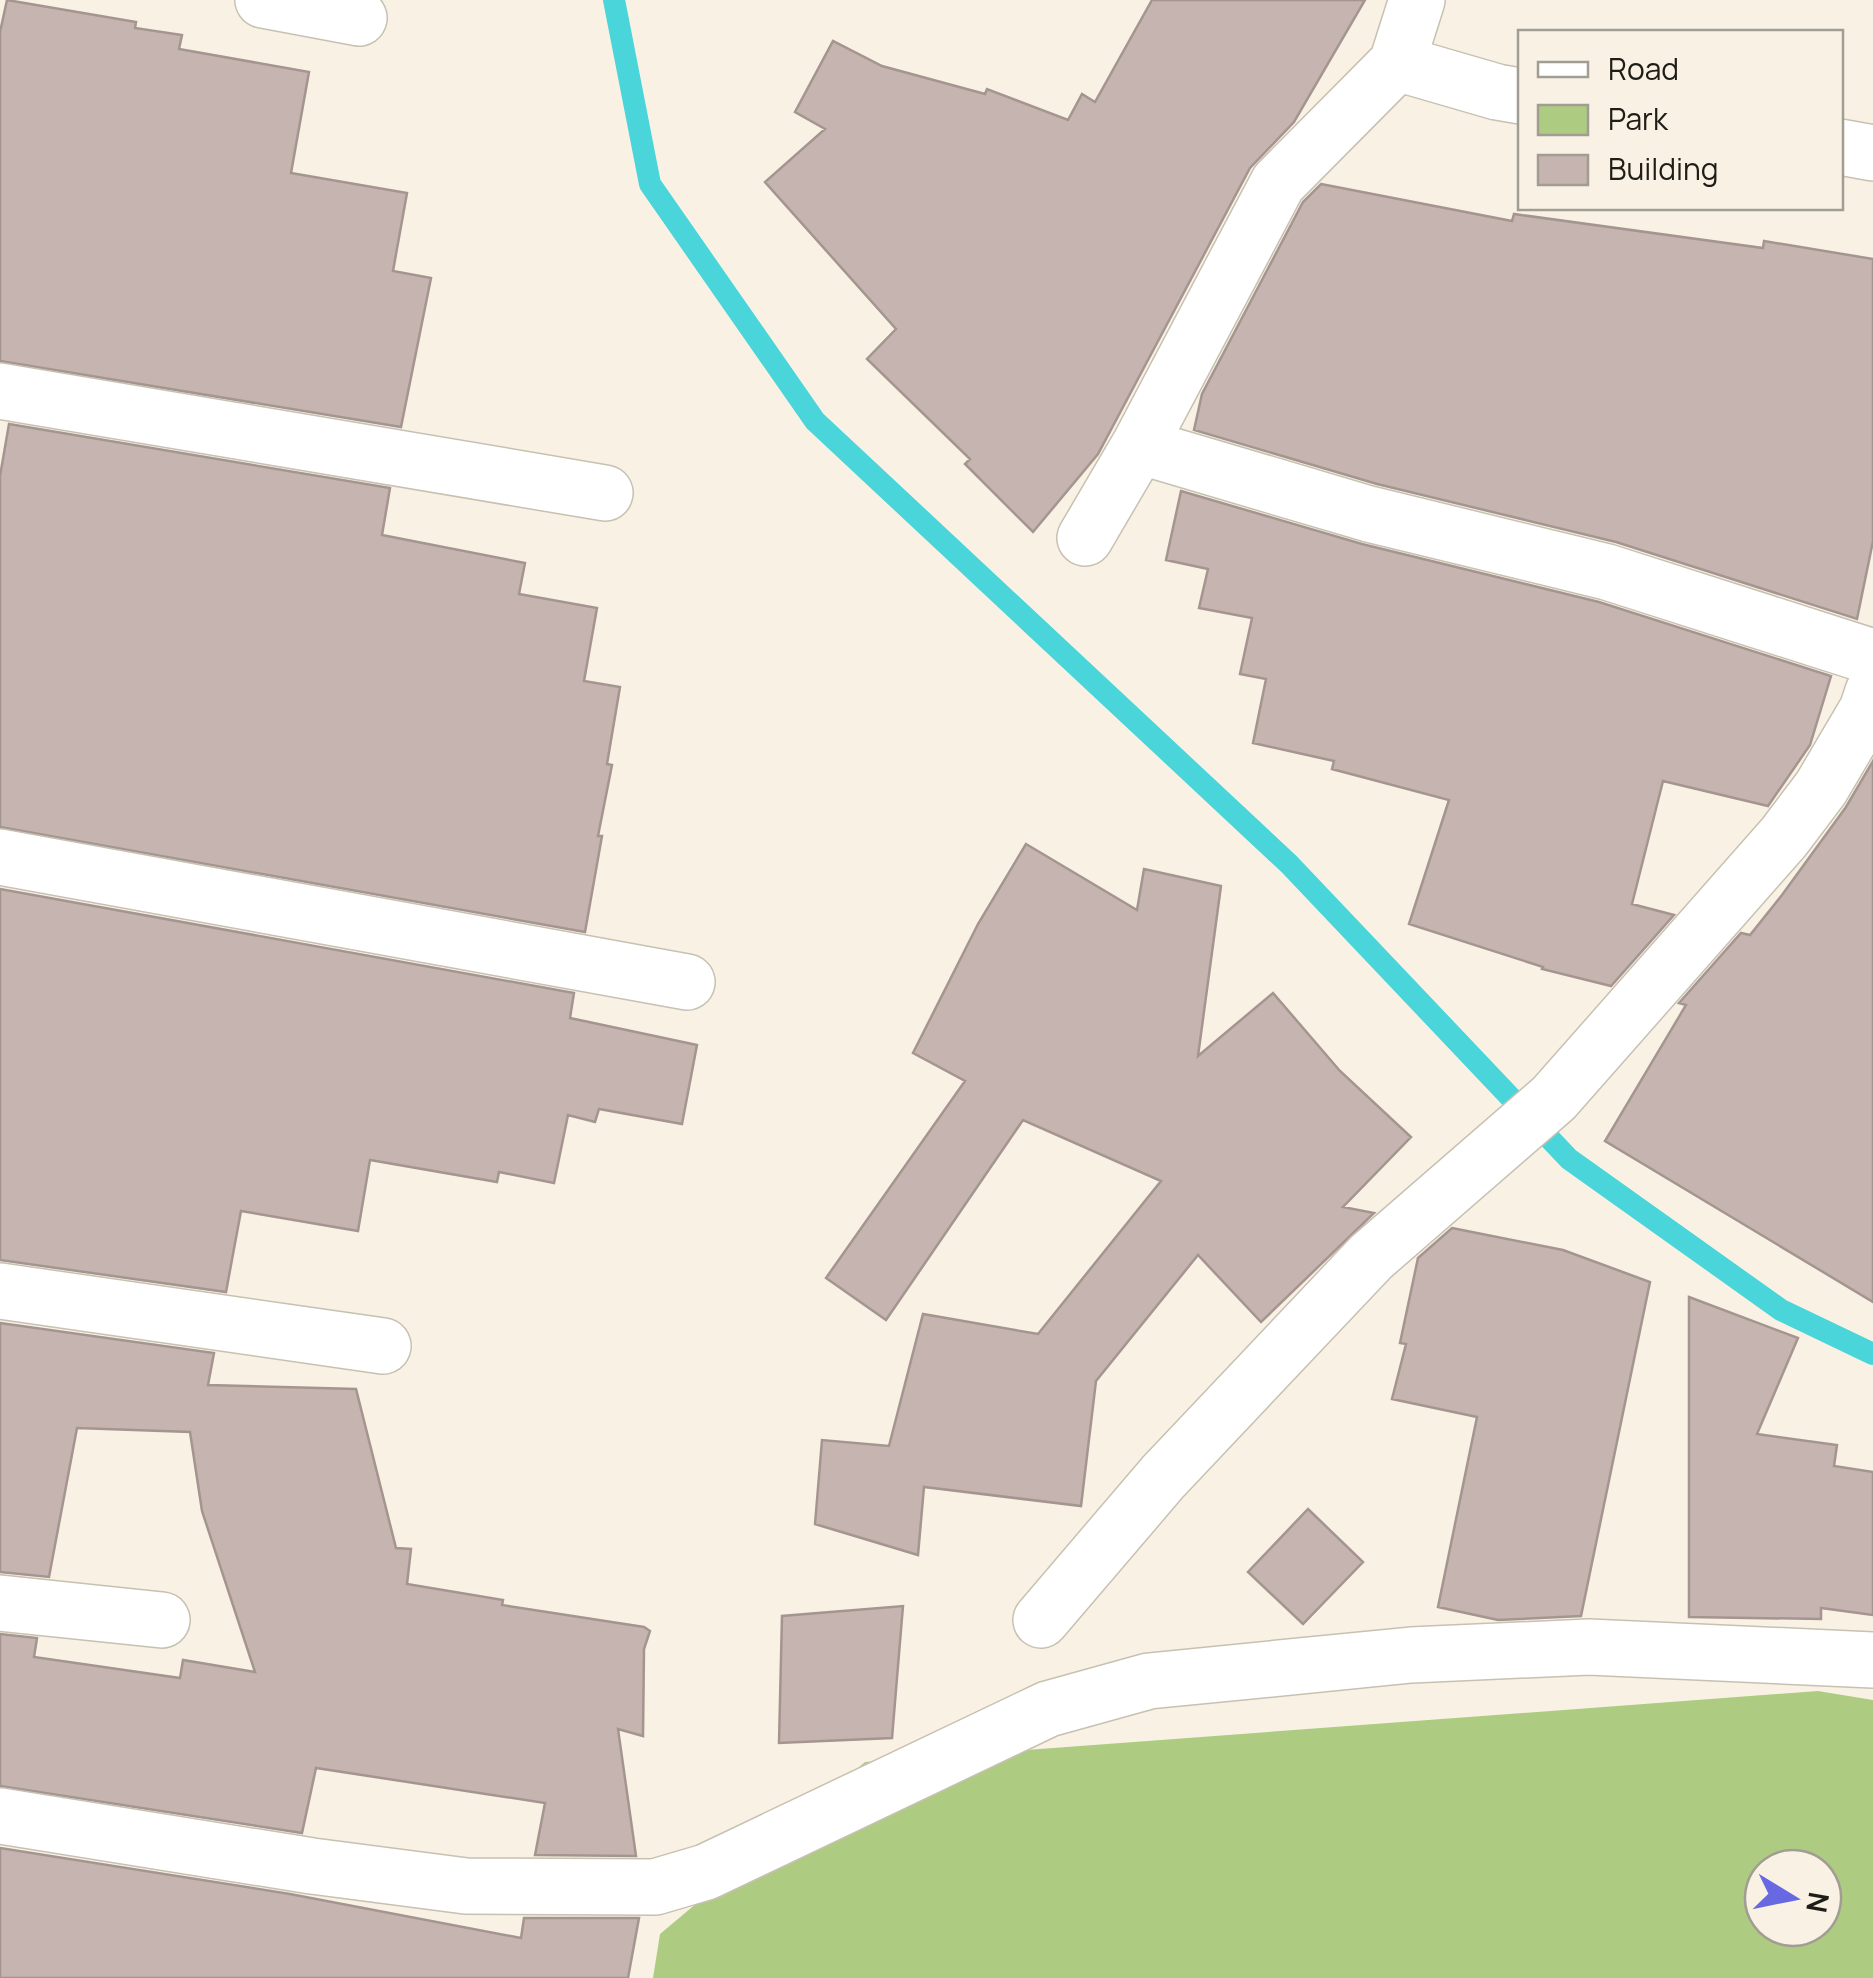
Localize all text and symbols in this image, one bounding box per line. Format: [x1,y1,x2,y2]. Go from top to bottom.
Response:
legend [1518,30,1843,210]
text: Road [1608,48,1679,89]
text: Park [1608,98,1669,139]
text: Building [1608,148,1719,189]
north arrow [1743,1848,1843,1948]
text: N [1798,1889,1839,1916]

